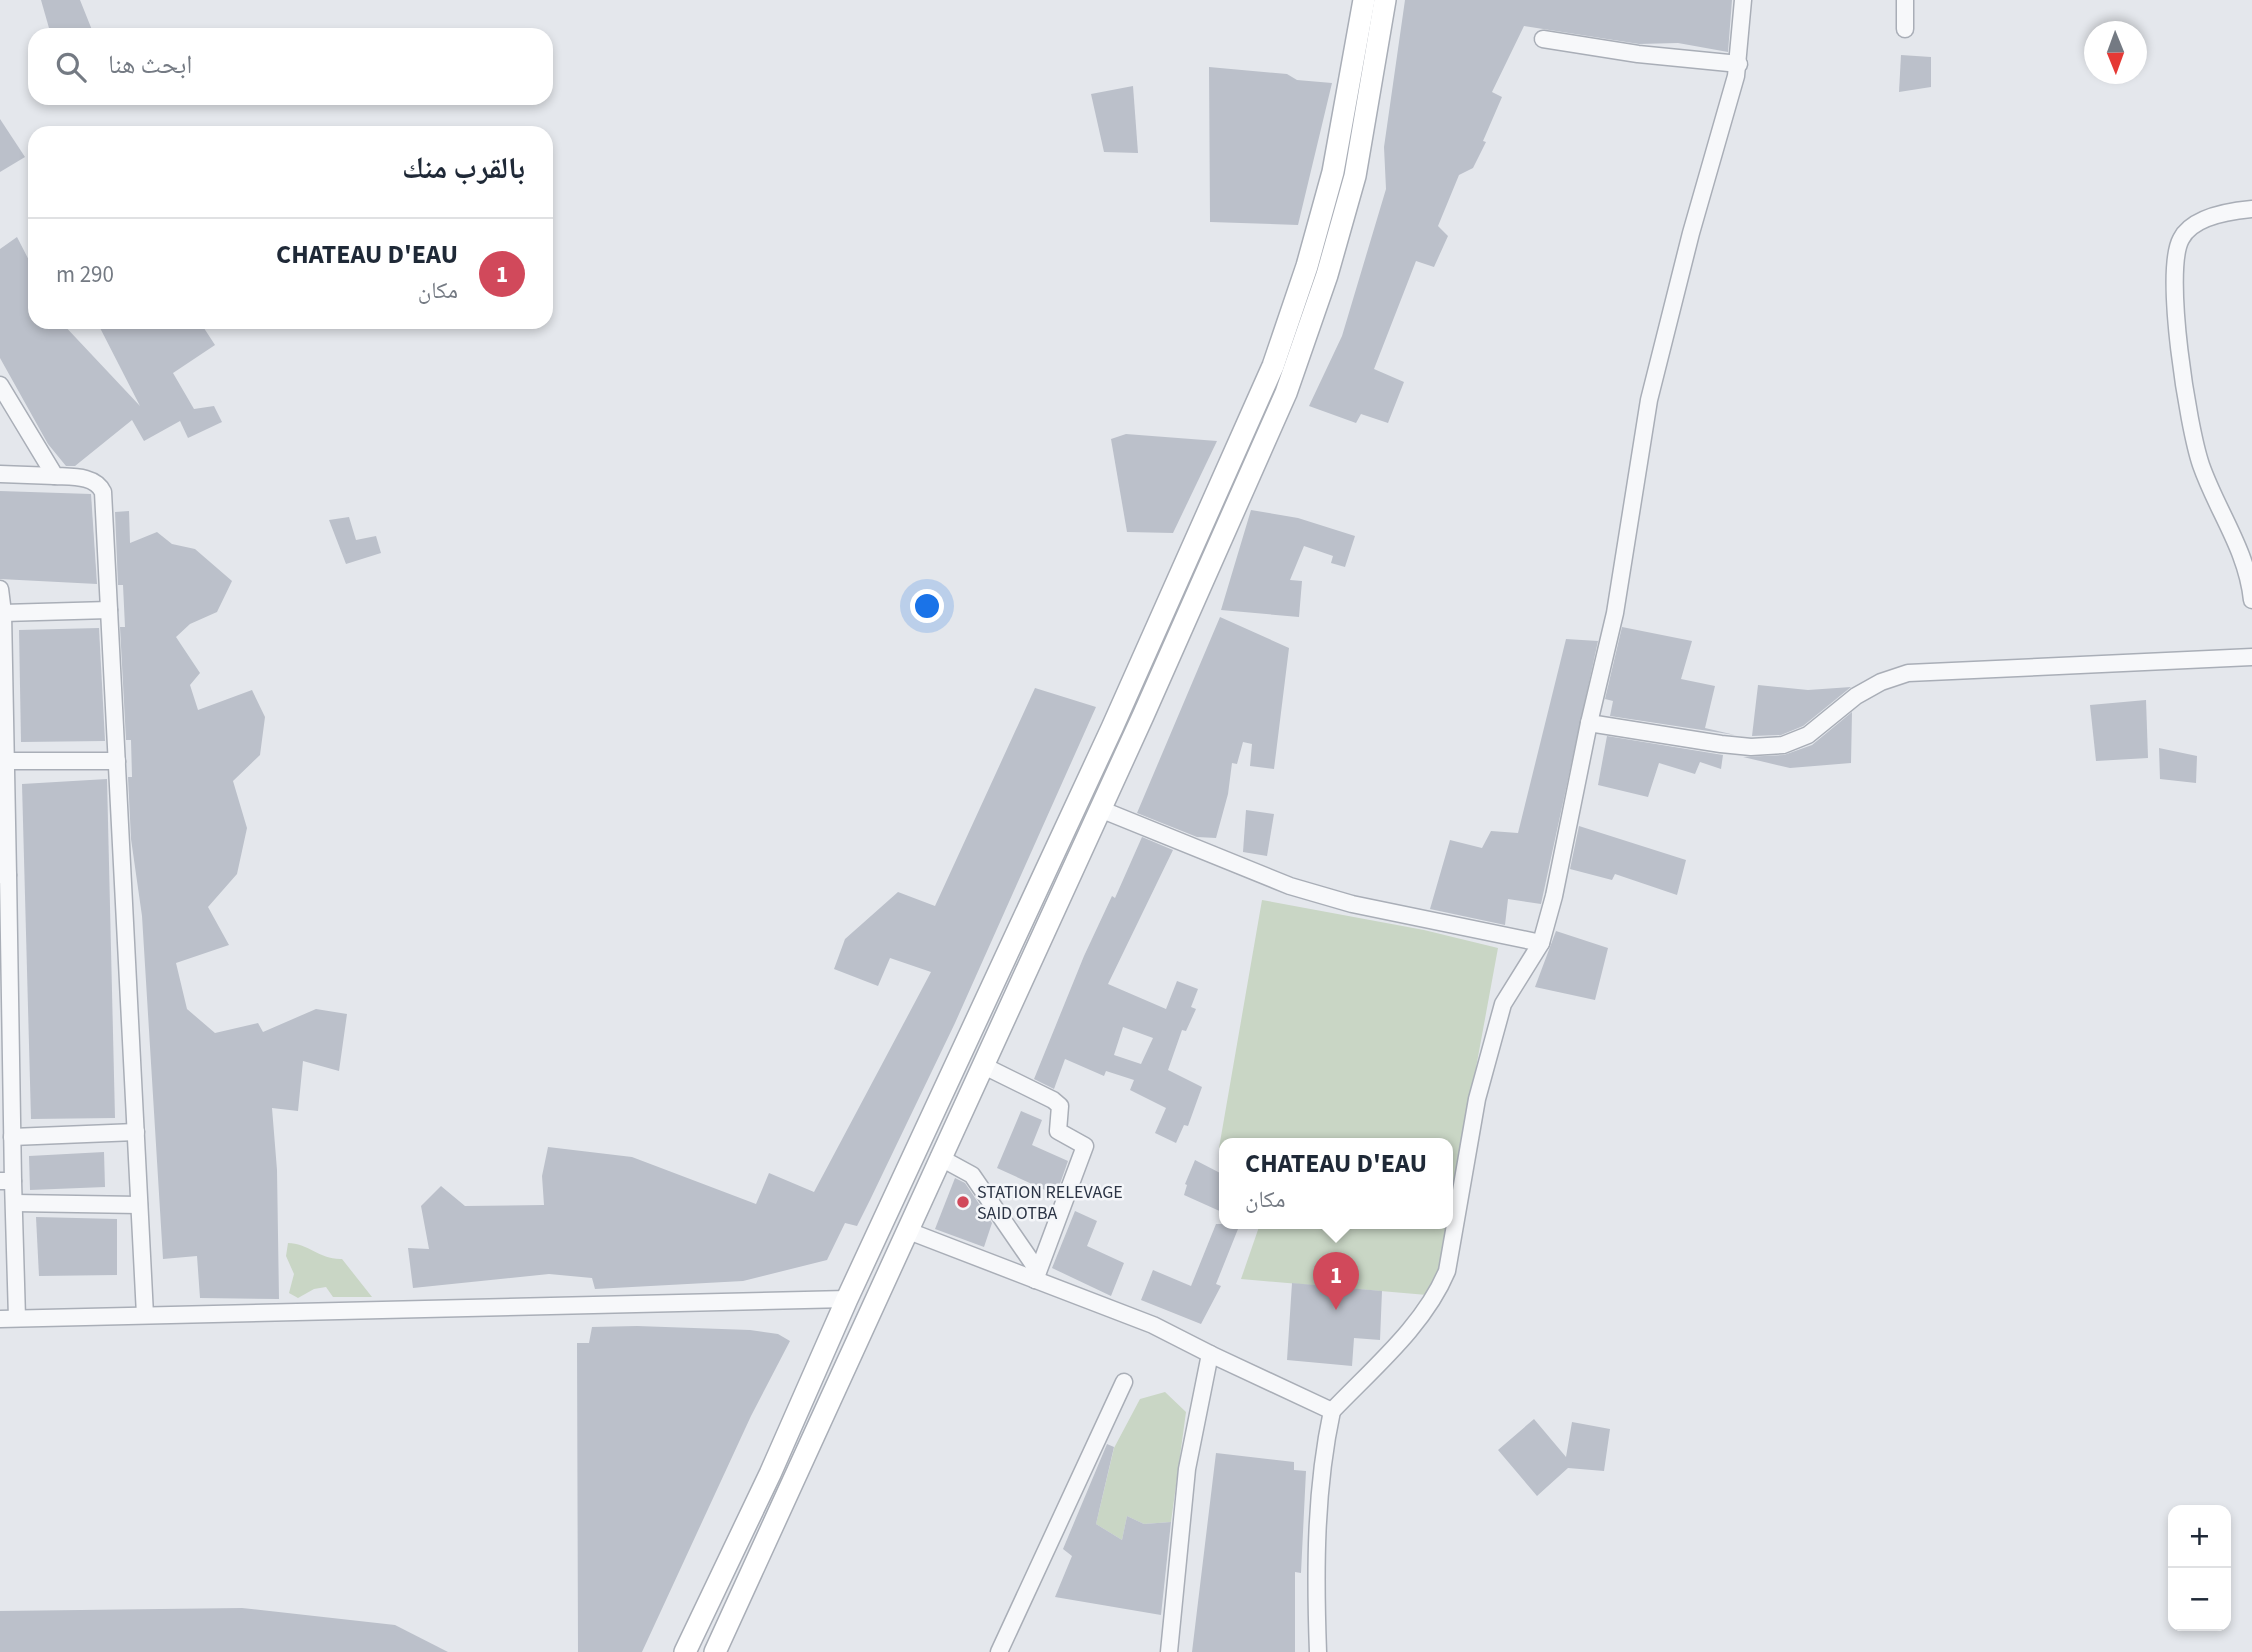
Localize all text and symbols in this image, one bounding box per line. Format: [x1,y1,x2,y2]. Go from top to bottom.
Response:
north arrow [2084,21,2147,84]
search box [28,28,553,105]
text: ابحث هنا [108,46,192,83]
icon: search [52,48,90,86]
text: بالقرب منك [402,147,525,190]
text: CHATEAU D'EAU [276,236,458,273]
text: 290 m [56,258,114,291]
text: 1 [496,258,508,291]
text: مكان [418,274,458,307]
your location [910,589,944,623]
popup [1219,1138,1453,1229]
text: CHATEAU D'EAU [1245,1145,1427,1182]
place label: STATION RELEVAGE SAID OTBA [977,1180,1123,1226]
text: مكان [1245,1183,1285,1216]
marker: STATION RELEVAGE SAID OTBA [955,1194,971,1210]
pin: 1 [1313,1252,1359,1310]
map controls [2168,1505,2231,1631]
button: + [2168,1505,2231,1568]
button: − [2168,1568,2231,1631]

